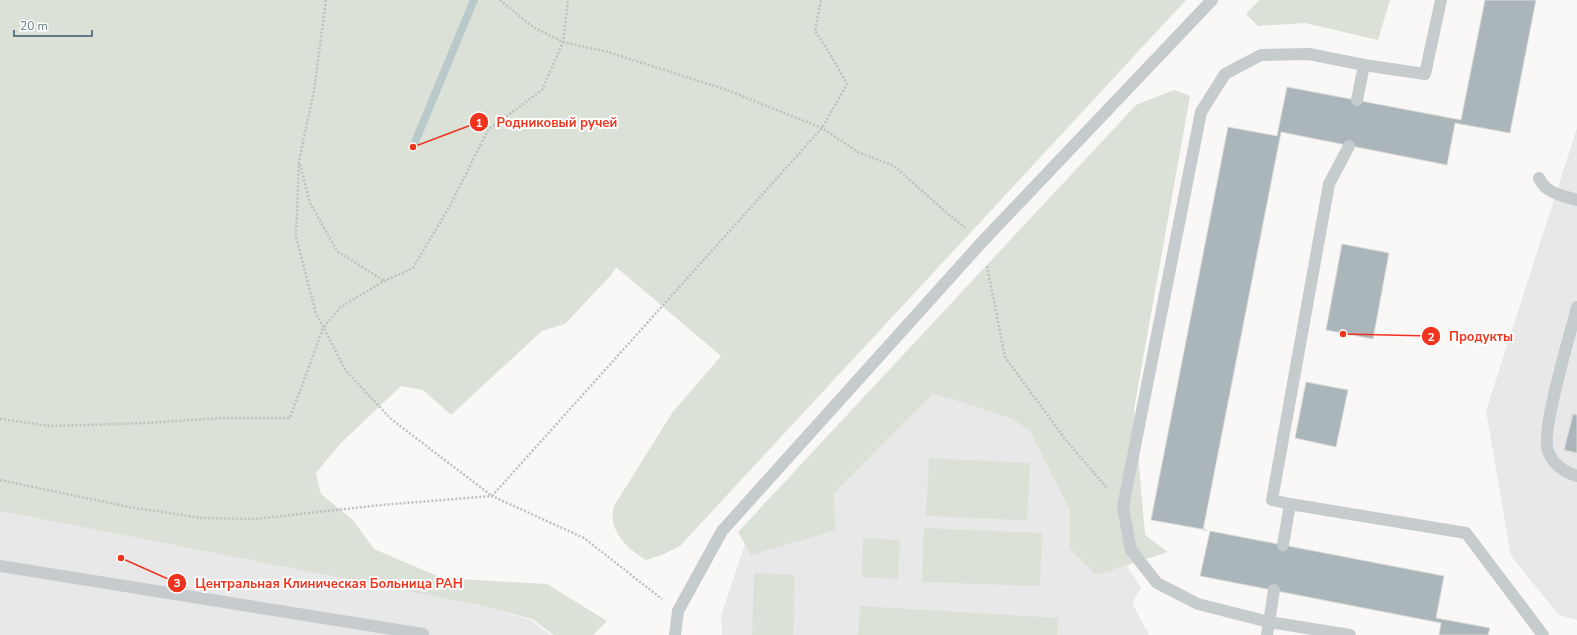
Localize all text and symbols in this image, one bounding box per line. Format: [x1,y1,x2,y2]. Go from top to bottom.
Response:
scale bar [14,12,92,38]
text: 20 m [20,18,48,34]
callout: Родниковый ручей [469,110,626,135]
text: Родниковый ручей [497,114,617,132]
text: 1 [475,115,483,131]
callout: Продукты [1421,324,1521,349]
text: Продукты [1449,328,1513,346]
text: 2 [1427,329,1435,345]
callout: Центральная Клиническая Больница РАН [167,571,471,596]
text: 3 [173,575,181,591]
text: Центральная Клиническая Больница РАН [195,575,463,593]

